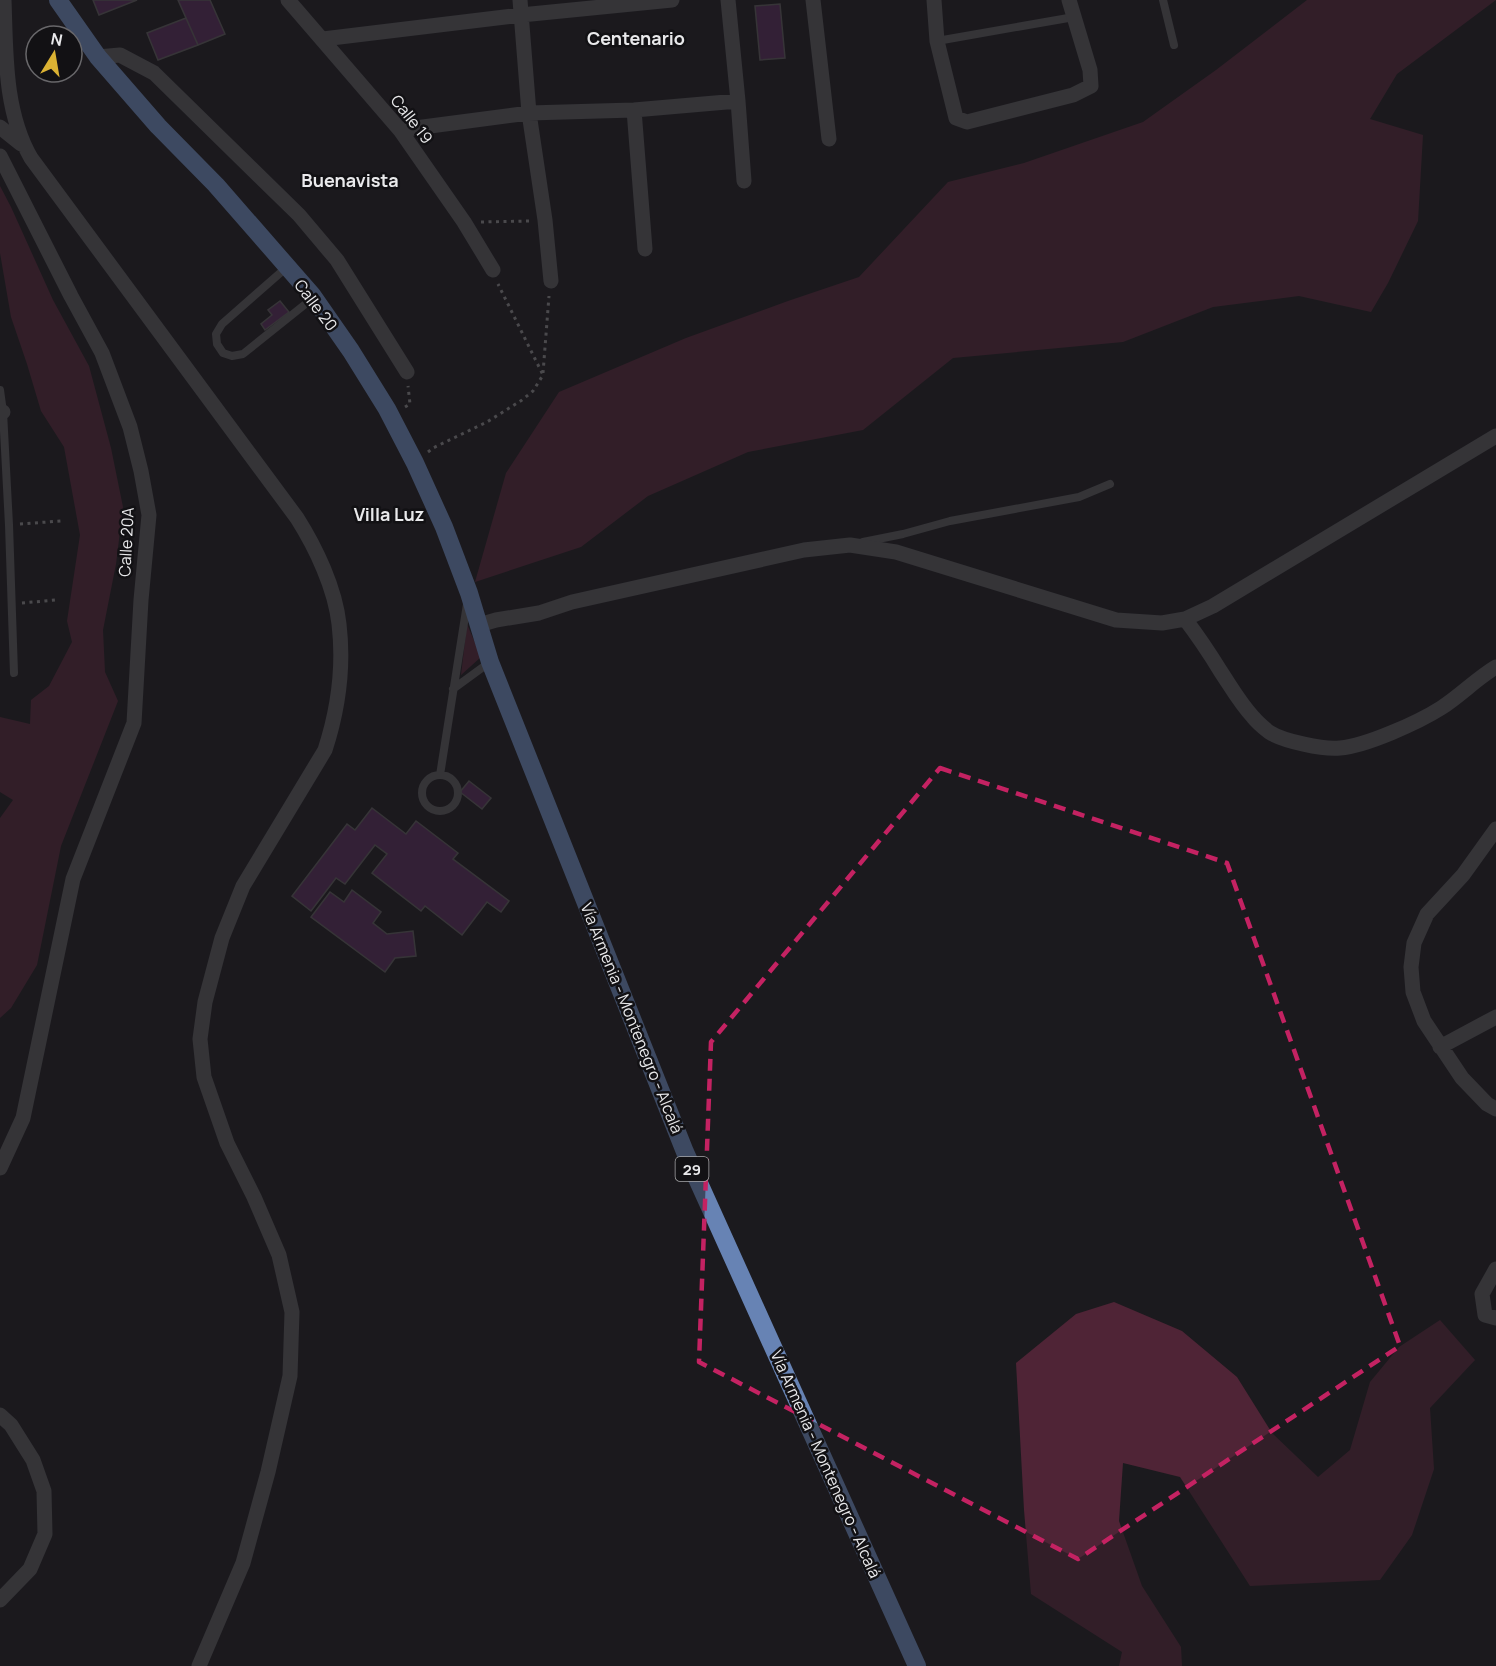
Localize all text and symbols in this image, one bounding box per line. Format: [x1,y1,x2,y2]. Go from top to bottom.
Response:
north arrow [24,24,84,84]
district label: Centenario [587,26,685,50]
text: N [49,27,65,51]
street label: Calle 19 [386,90,438,148]
district label: Buenavista [301,168,399,192]
street label: Calle 20 [289,275,343,335]
district label: Villa Luz [354,502,424,526]
street label: Calle 20A [113,507,139,577]
street label: Vía Armenia - Montenegro - Alcalá [575,899,689,1137]
road number: 29 [676,1157,708,1181]
street label: Vía Armenia - Montenegro - Alcalá [766,1347,886,1581]

